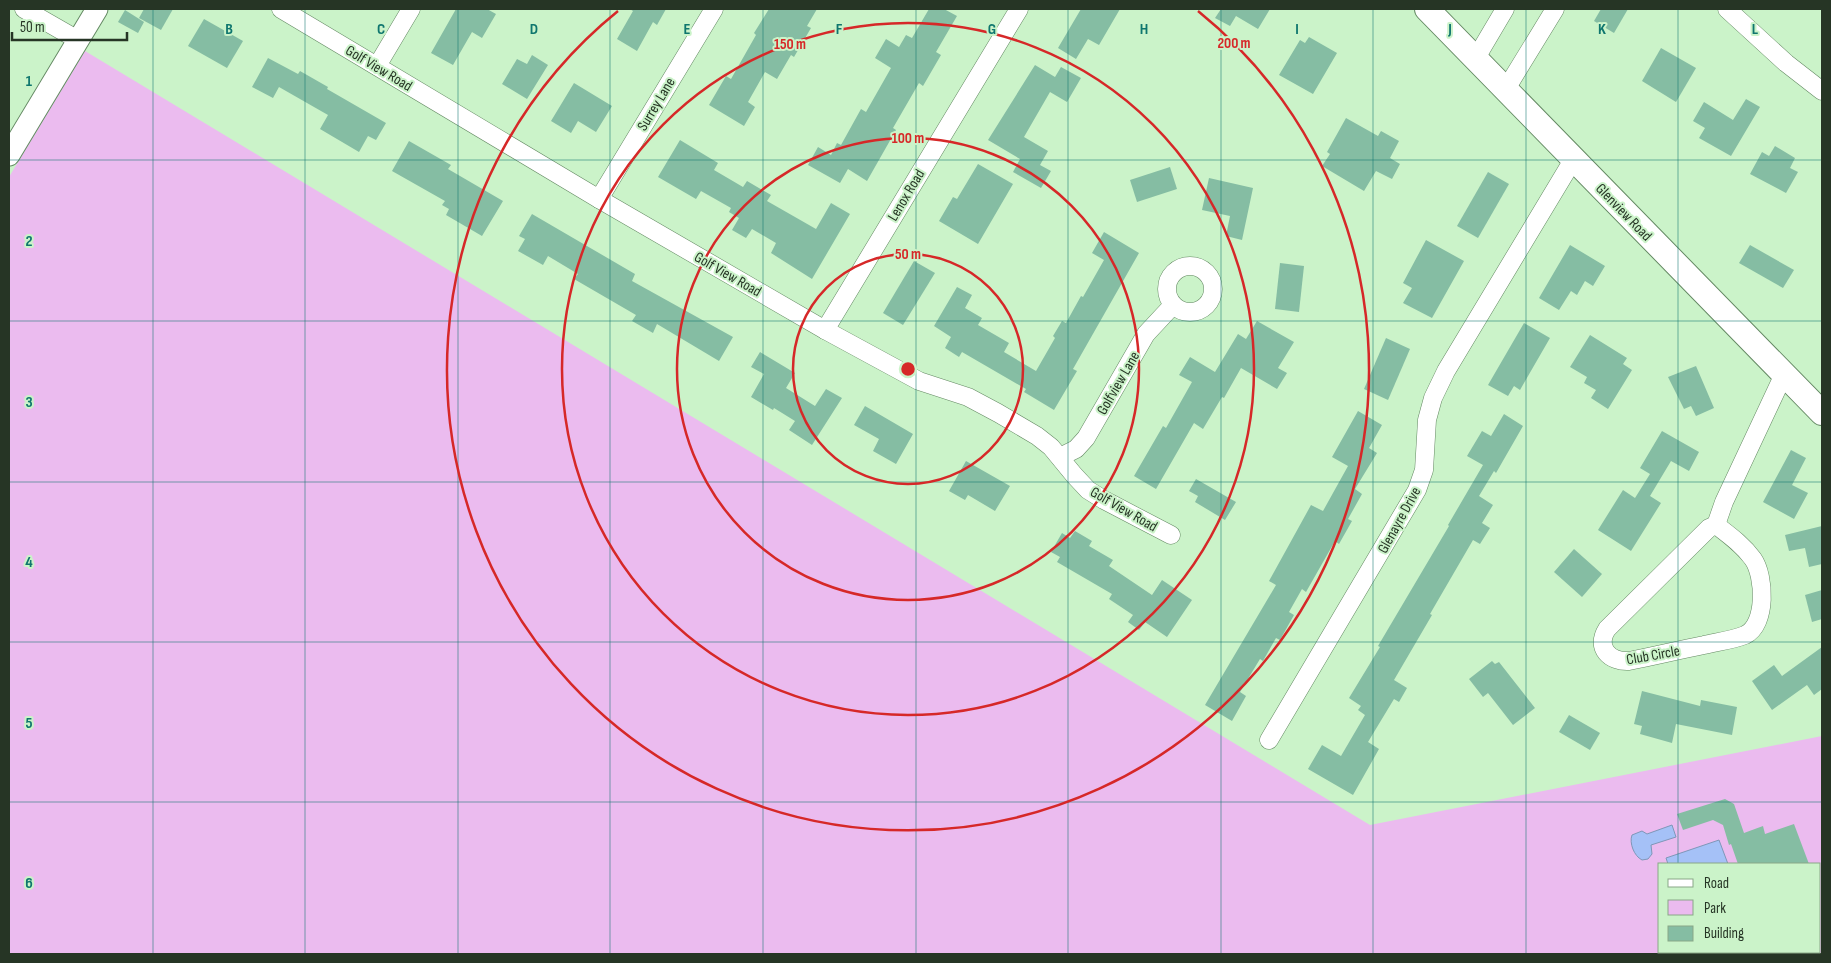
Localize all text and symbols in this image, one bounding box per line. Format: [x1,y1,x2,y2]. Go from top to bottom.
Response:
scale bar [12,10,128,42]
text: 50 m [20,18,45,37]
text: B [225,20,233,39]
text: C [377,20,385,39]
text: D [530,20,538,39]
text: E [684,20,691,39]
text: F [836,20,843,39]
text: G [988,20,996,39]
text: H [1140,20,1148,39]
text: I [1295,20,1299,39]
text: J [1447,20,1452,39]
text: K [1598,20,1606,39]
text: L [1752,20,1759,39]
text: 200 m [1217,34,1251,53]
text: 150 m [774,35,806,54]
street label: Golf View Road [342,41,416,96]
text: 1 [26,72,33,91]
street label: Surrey Lane [633,74,680,134]
text: 100 m [892,129,924,148]
street label: Lenox Road [884,166,929,225]
street label: Glenview Road [1591,179,1656,245]
text: 2 [25,232,33,251]
text: 50 m [895,245,921,264]
street label: Golf View Road [691,248,765,301]
street label: Golfview Lane [1093,348,1144,418]
centre of rings [899,360,917,378]
text: 3 [25,393,33,412]
street label: Golf View Road [1087,483,1161,536]
street label: Glenayre Drive [1373,484,1425,557]
text: 4 [25,553,33,572]
street label: Club Circle [1625,641,1681,670]
text: 5 [25,714,33,733]
legend [1658,863,1821,953]
text: 6 [25,874,33,893]
text: Road [1704,874,1729,893]
text: Park [1704,899,1726,918]
text: Building [1704,924,1744,943]

